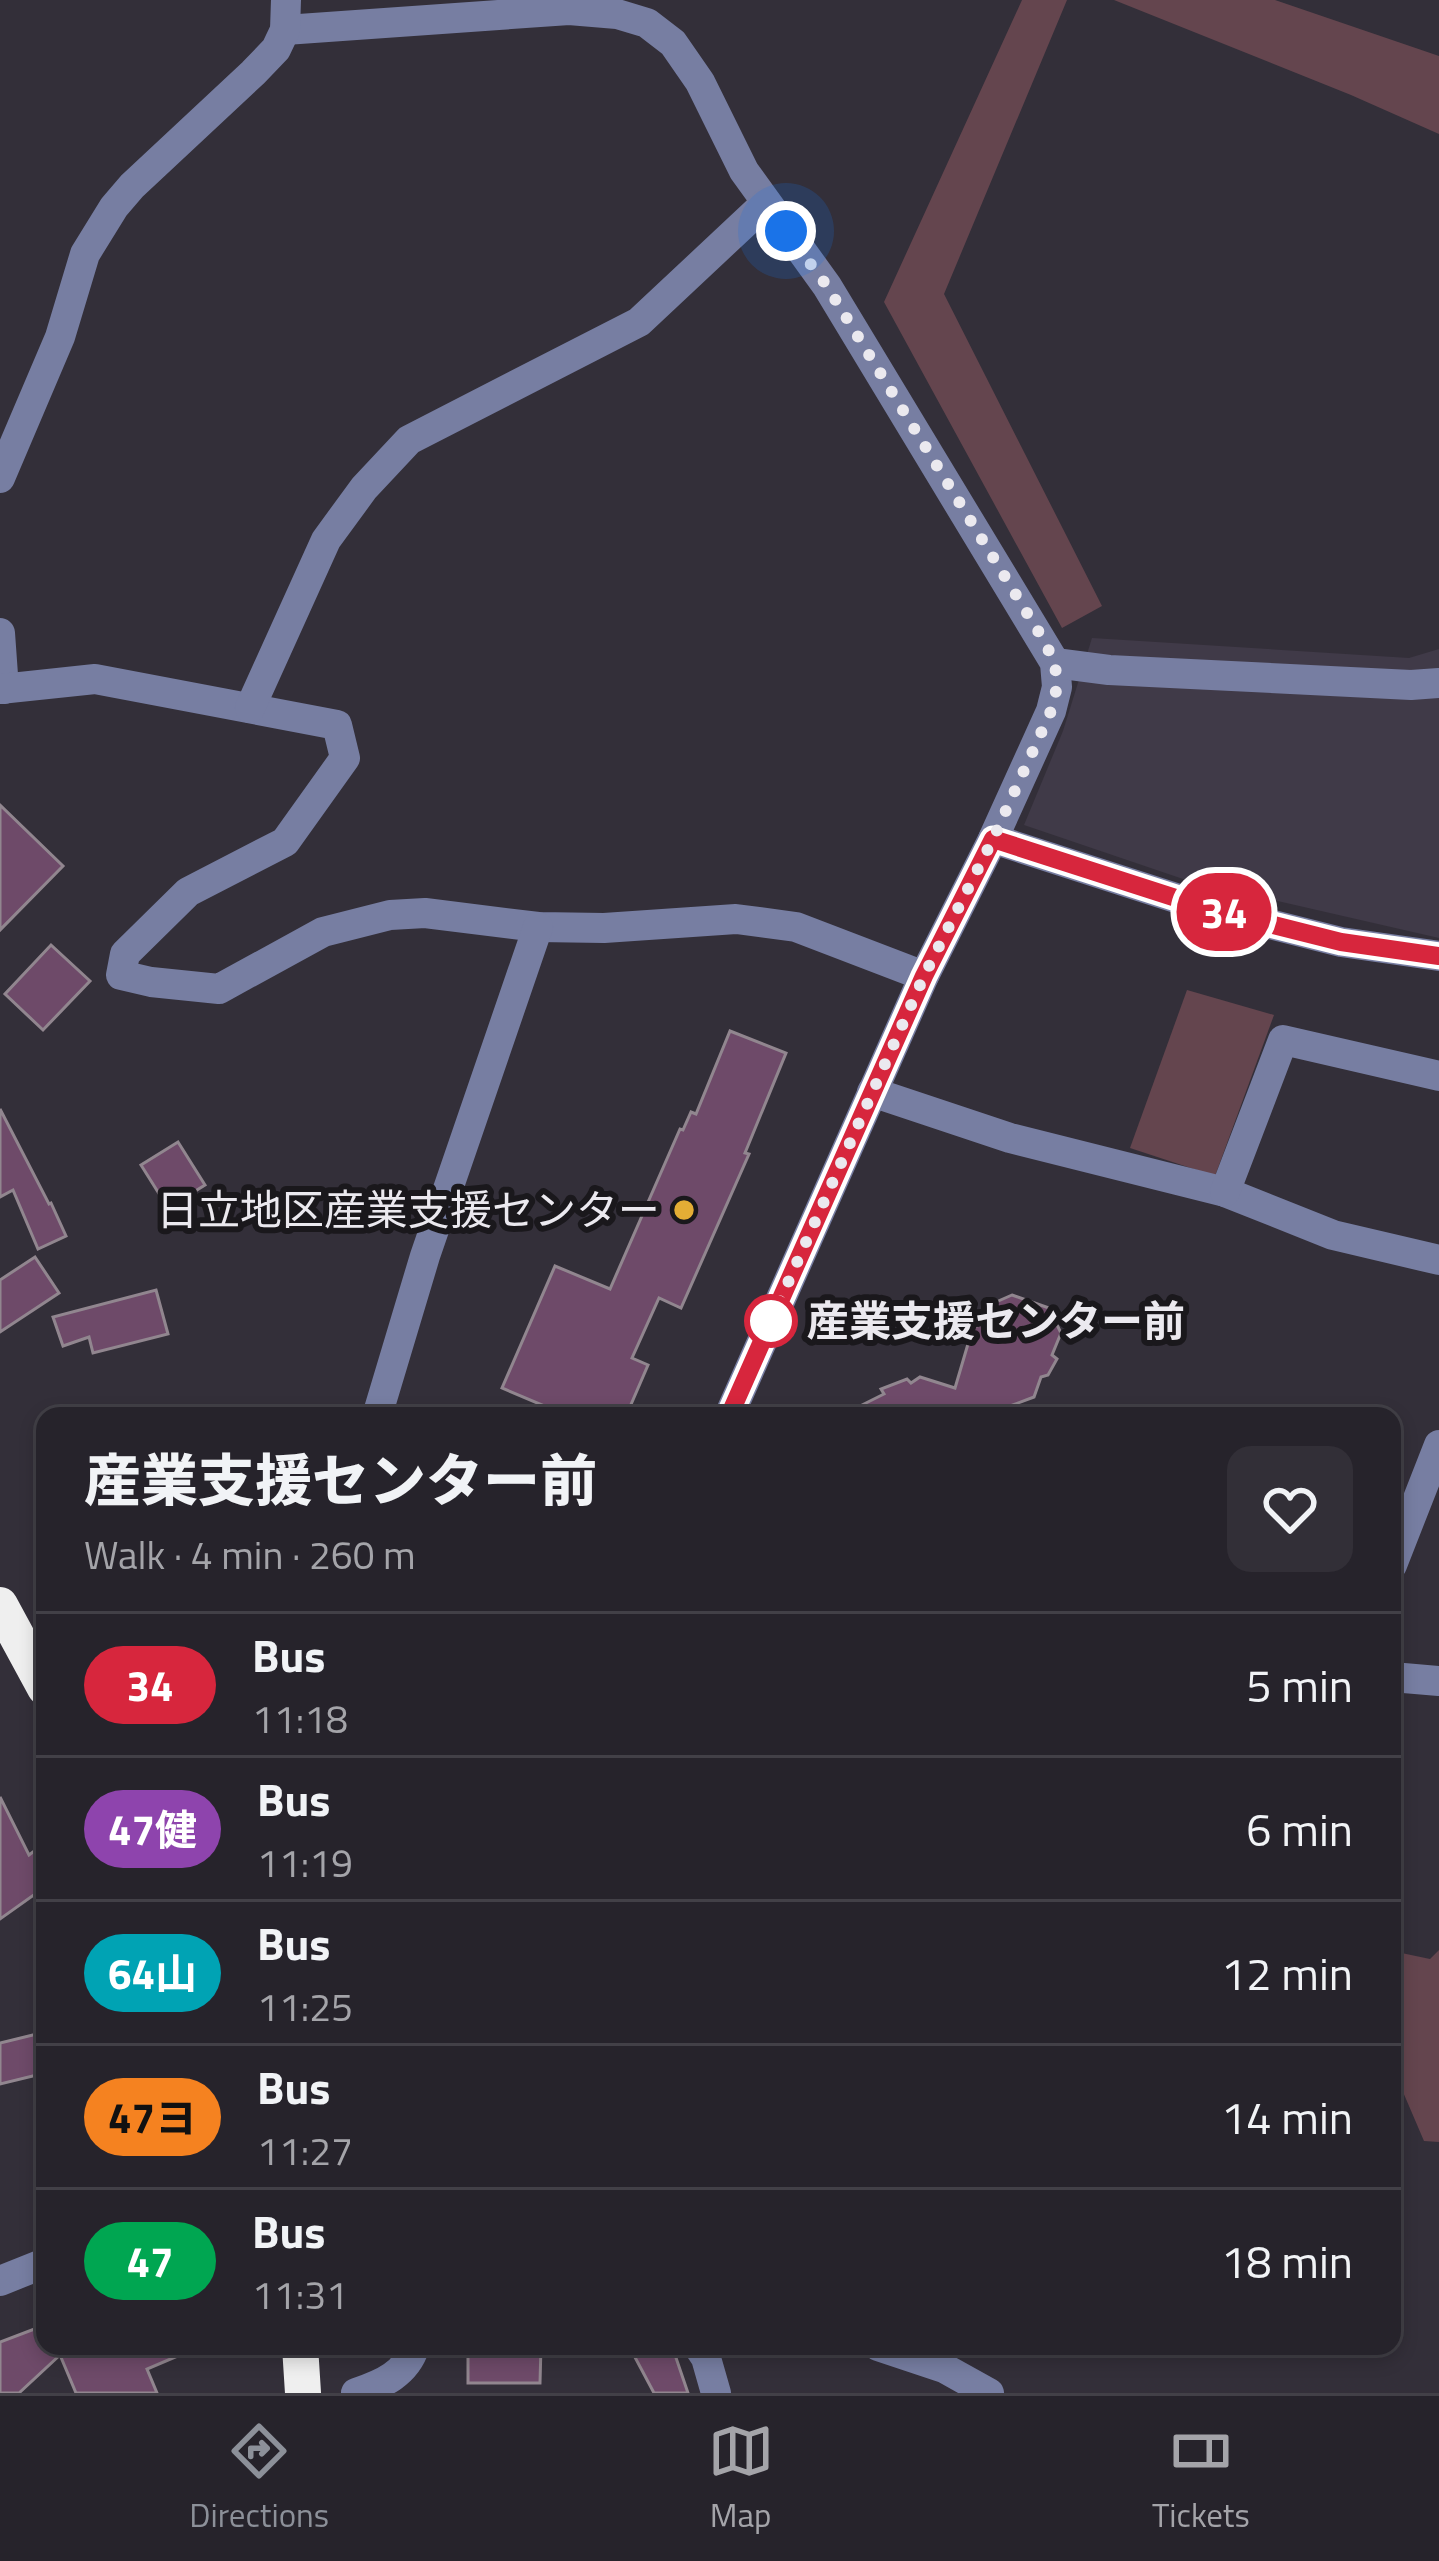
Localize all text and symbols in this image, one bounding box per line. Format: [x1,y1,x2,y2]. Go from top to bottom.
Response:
your location [756,201,816,261]
line badge: 34 [1170,873,1278,951]
text: 34 [1200,880,1248,944]
place label: 日立地区産業支援センター [156,1177,660,1241]
marker: 日立地区産業支援センター [671,1197,697,1223]
place label: 産業支援センター前 [807,1288,1185,1352]
marker: 産業支援センター前 [746,1296,796,1346]
text: 産業支援センター前 [84,1436,597,1523]
button: heart [1227,1446,1353,1572]
text: Walk · 4 min · 260 m [84,1525,416,1584]
text: Bus [252,1621,326,1689]
text: 5 min [1246,1651,1353,1719]
text: 34 [126,1653,174,1717]
text: 11:18 [252,1689,348,1748]
text: Bus [257,1765,331,1833]
text: 6 min [1246,1795,1353,1863]
text: 47健 [108,1797,197,1861]
text: 11:19 [257,1833,353,1892]
text: Bus [257,1909,331,1977]
text: 12 min [1221,1939,1353,2007]
text: 64山 [108,1941,197,2005]
text: 11:25 [257,1977,353,2036]
text: Bus [257,2053,331,2121]
text: 14 min [1221,2083,1353,2151]
text: 47ヨ [108,2085,197,2149]
text: 11:27 [257,2121,353,2180]
text: Bus [252,2197,326,2265]
text: 18 min [1221,2227,1353,2295]
text: 47 [126,2229,174,2293]
text: 11:31 [252,2265,348,2324]
tab: Directions [189,2418,329,2540]
tab: Map [708,2418,774,2540]
tab: Tickets [1152,2418,1250,2540]

